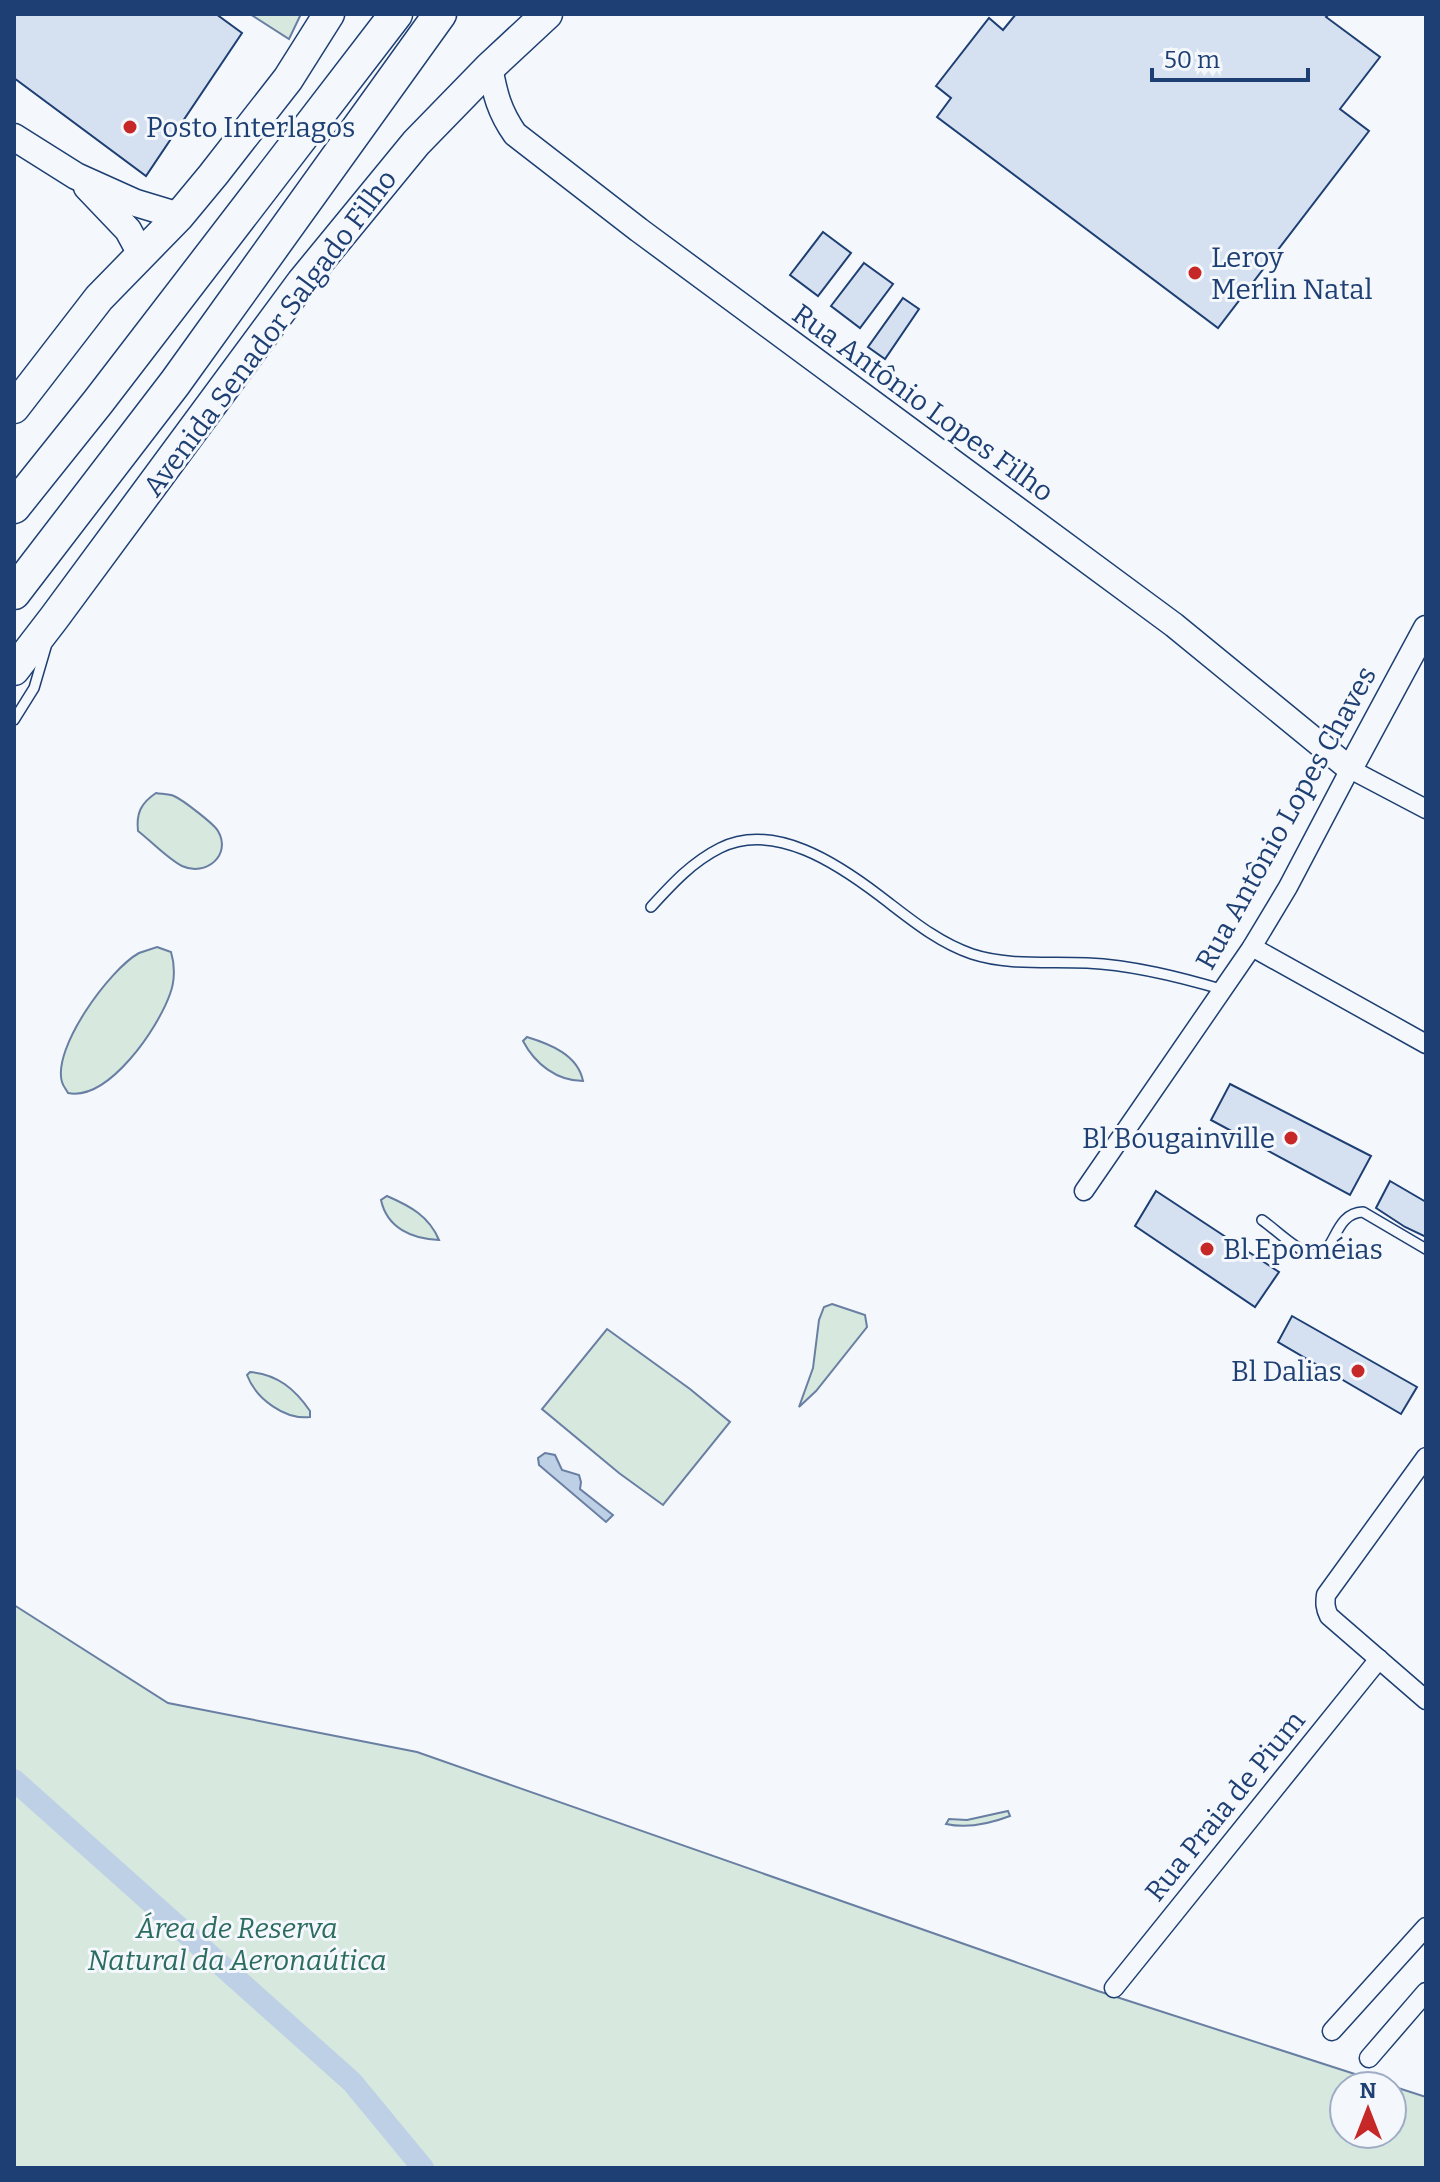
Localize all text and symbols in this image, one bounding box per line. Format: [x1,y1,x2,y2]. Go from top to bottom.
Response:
scale bar [1152,32,1308,82]
text: 50 m [1164,46,1220,74]
place label: Posto Interlagos [146,111,355,144]
marker: Posto Interlagos [121,118,139,136]
street label: Avenida Senador Salgado Filho [136,163,404,503]
place label: Leroy Merlin Natal [1211,241,1373,306]
marker: Leroy Merlin Natal [1186,264,1204,282]
street label: Rua Antônio Lopes Filho [786,297,1060,509]
street label: Rua Antônio Lopes Chaves [1189,661,1383,975]
place label: Bl Bougainville [1082,1122,1275,1155]
marker: Bl Bougainville [1282,1129,1300,1147]
place label: Bl Epoméias [1223,1233,1383,1266]
marker: Bl Epoméias [1198,1240,1216,1258]
place label: Bl Dalias [1231,1355,1342,1388]
marker: Bl Dalias [1349,1362,1367,1380]
street label: Rua Praia de Pium [1138,1704,1312,1908]
park label: Área de Reserva Natural da Aeronaútica [87,1911,387,1977]
north arrow [1328,2070,1408,2150]
text: N [1360,2077,1377,2104]

